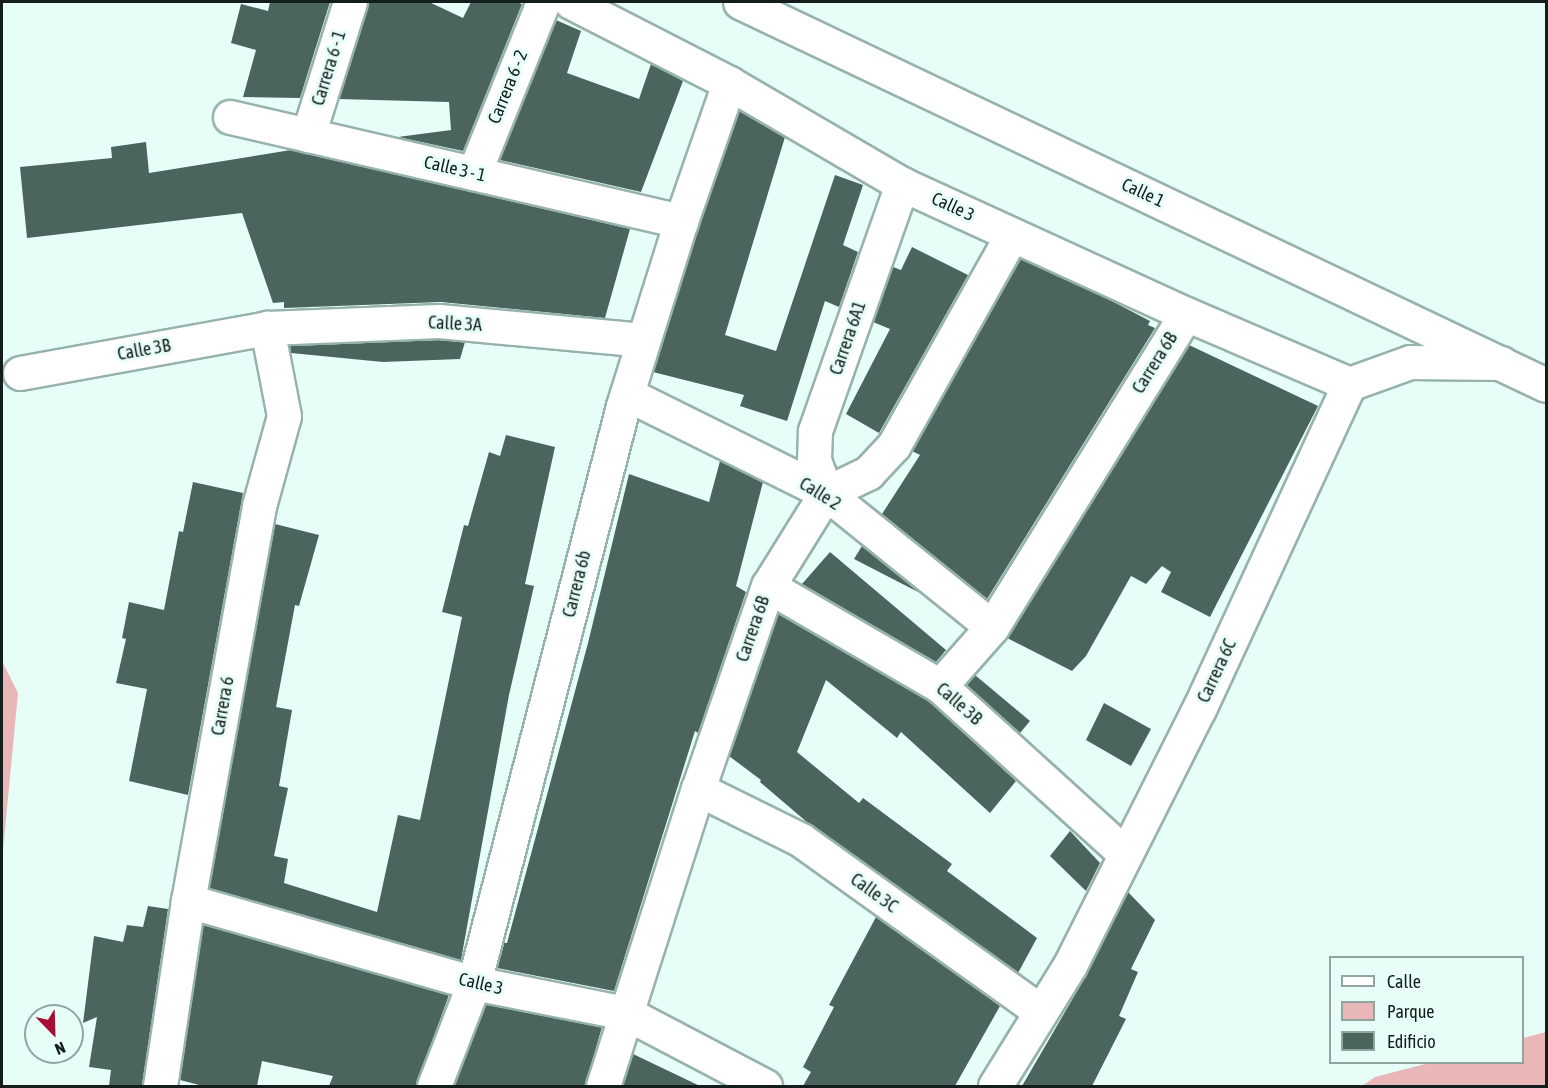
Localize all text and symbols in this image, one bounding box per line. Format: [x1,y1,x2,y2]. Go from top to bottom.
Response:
street label: Carrera 6 - 1 [307,28,351,108]
street label: Carrera 6 - 2 [483,47,533,127]
street label: Calle 3 - 1 [422,151,488,187]
street label: Calle 1 [1118,174,1168,212]
street label: Calle 3 [928,188,978,226]
street label: Carrera 6A1 [825,298,871,378]
street label: Calle 3A [428,312,482,336]
street label: Carrera 6B [1128,328,1182,398]
street label: Calle 3B [116,335,172,365]
street label: Calle 2 [795,473,845,515]
street label: Carrera 6b [558,548,596,620]
street label: Carrera 6B [732,593,774,665]
street label: Carrera 6C [1193,636,1241,706]
street label: Carrera 6 [207,675,239,737]
street label: Calle 3B [932,678,986,730]
street label: Calle 3C [846,869,902,917]
legend [1329,956,1524,1064]
street label: Calle 3 [457,968,505,1000]
text: Calle [1387,971,1421,992]
text: Parque [1387,1001,1435,1022]
north arrow [24,1004,84,1064]
text: Edificio [1387,1031,1436,1052]
text: N [52,1039,68,1059]

